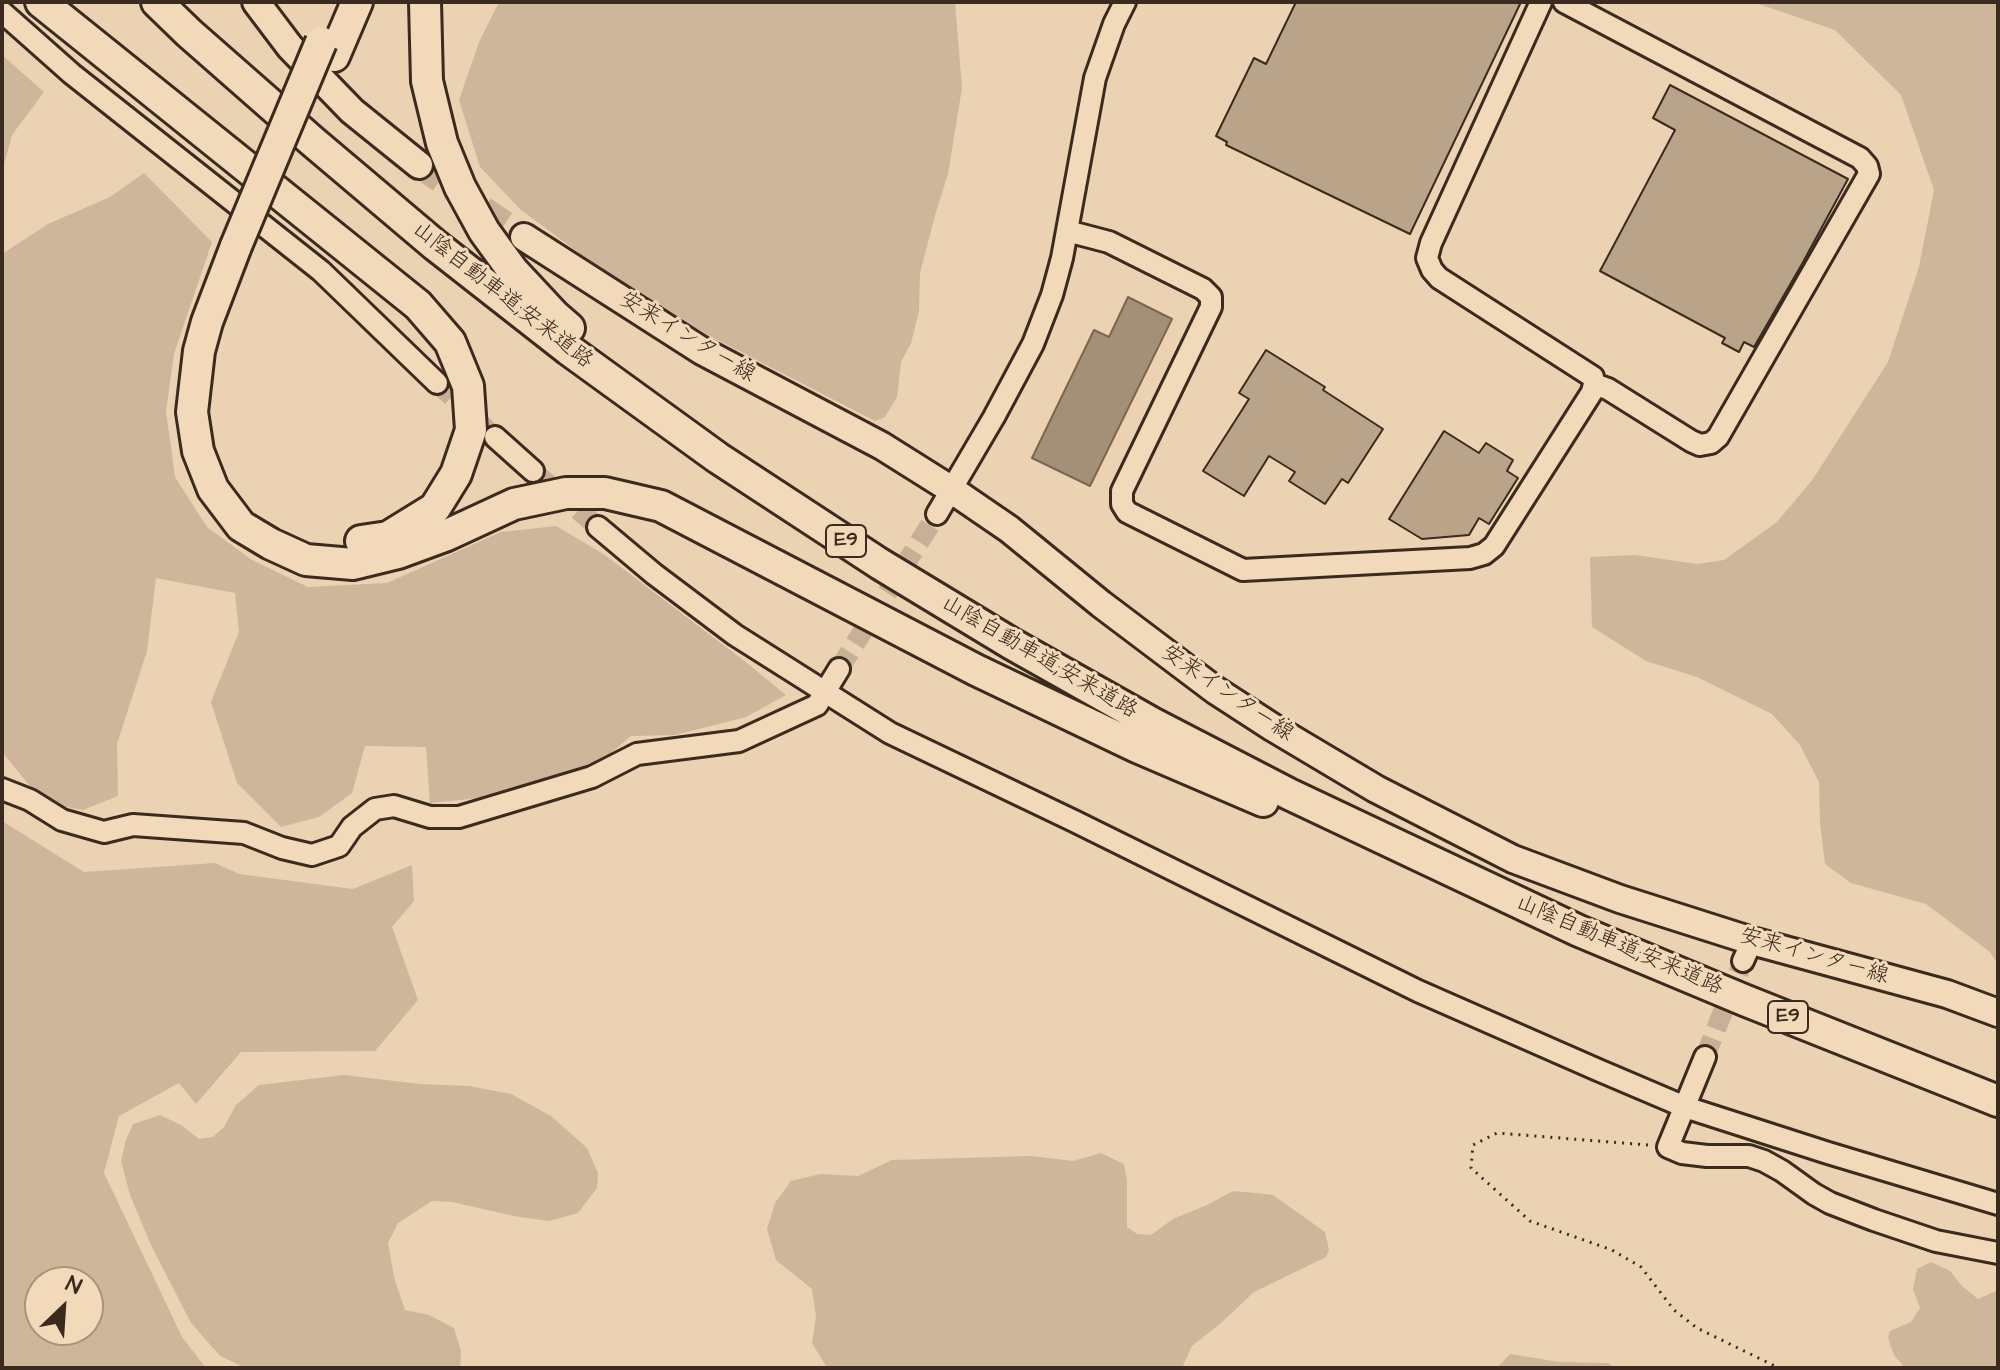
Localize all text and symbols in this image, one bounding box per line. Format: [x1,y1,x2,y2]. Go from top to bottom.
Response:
street label: 山陰自動車道;安来道路 [406,217,598,375]
street label: 安来インター線 [614,287,760,389]
road number: E9 [826,525,866,557]
street label: 山陰自動車道;安来道路 [936,591,1142,725]
street label: 安来インター線 [1156,640,1298,748]
street label: 山陰自動車道;安来道路 [1511,890,1727,1002]
street label: 安来インター線 [1736,923,1892,991]
road number: E9 [1768,1001,1808,1033]
north arrow [24,1266,104,1346]
text: N [61,1269,86,1303]

